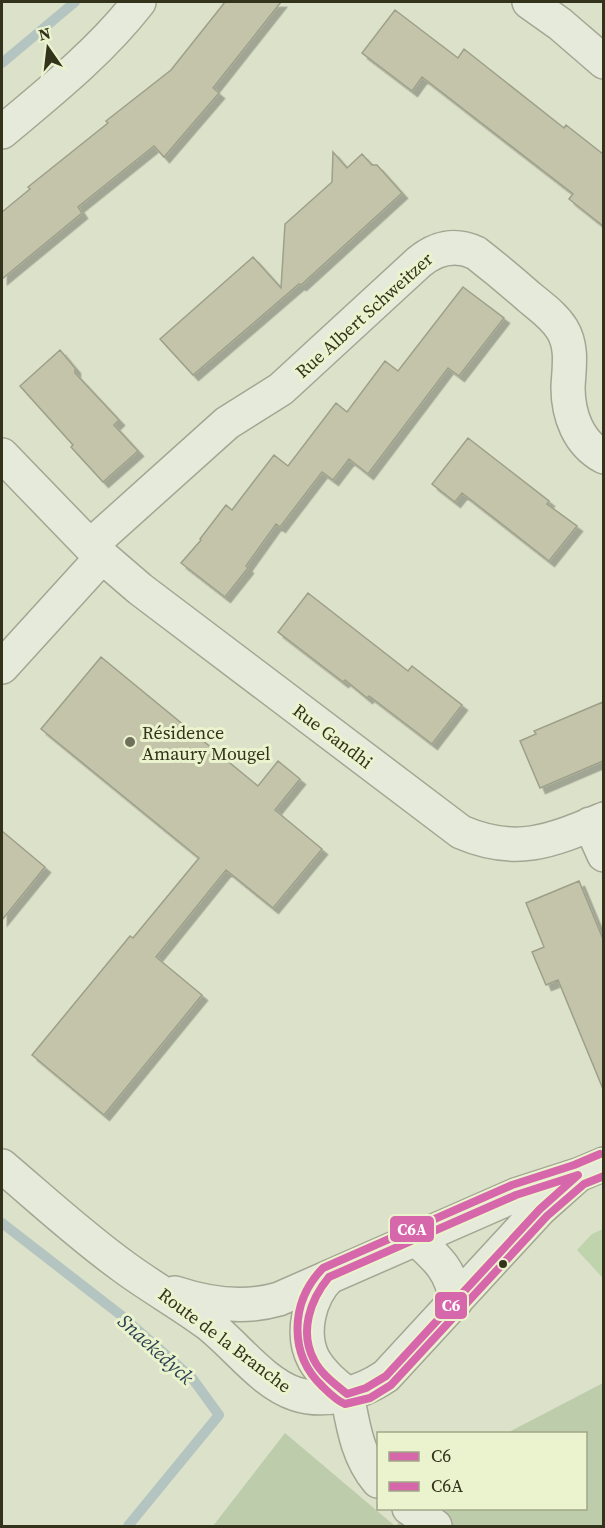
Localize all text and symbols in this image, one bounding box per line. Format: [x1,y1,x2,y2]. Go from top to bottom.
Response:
north arrow [18,18,78,78]
text: N [36,21,53,46]
street label: Rue Albert Schweitzer [290,246,438,383]
street label: Rue Gandhi [288,698,378,774]
place label: Résidence Amaury Mougel [142,720,270,766]
marker: Résidence Amaury Mougel [123,735,137,749]
line badge: C6A [389,1215,435,1243]
text: C6A [397,1218,427,1240]
unlabelled marker [497,1258,509,1270]
street label: Route de la Branche [153,1282,297,1398]
line badge: C6 [434,1291,468,1320]
text: C6 [442,1294,461,1316]
water label: Snaekedyck [112,1307,200,1391]
legend [377,1432,587,1510]
text: C6 [431,1443,451,1468]
text: C6A [431,1473,463,1498]

